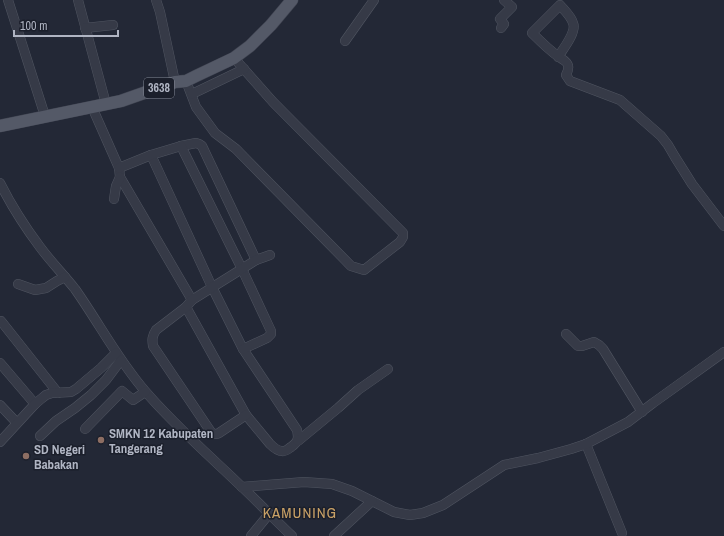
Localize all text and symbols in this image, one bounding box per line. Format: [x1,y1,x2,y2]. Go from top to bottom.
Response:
scale bar [14,12,118,38]
text: 100 m [20,18,47,34]
road number: 3638 [144,78,174,98]
place label: SMKN 12 Kabupaten Tangerang [109,425,213,457]
marker: SMKN 12 Kabupaten Tangerang [96,435,106,445]
place label: SD Negeri Babakan [34,441,85,473]
marker: SD Negeri Babakan [21,451,31,461]
district label: KAMUNING [263,502,337,523]

